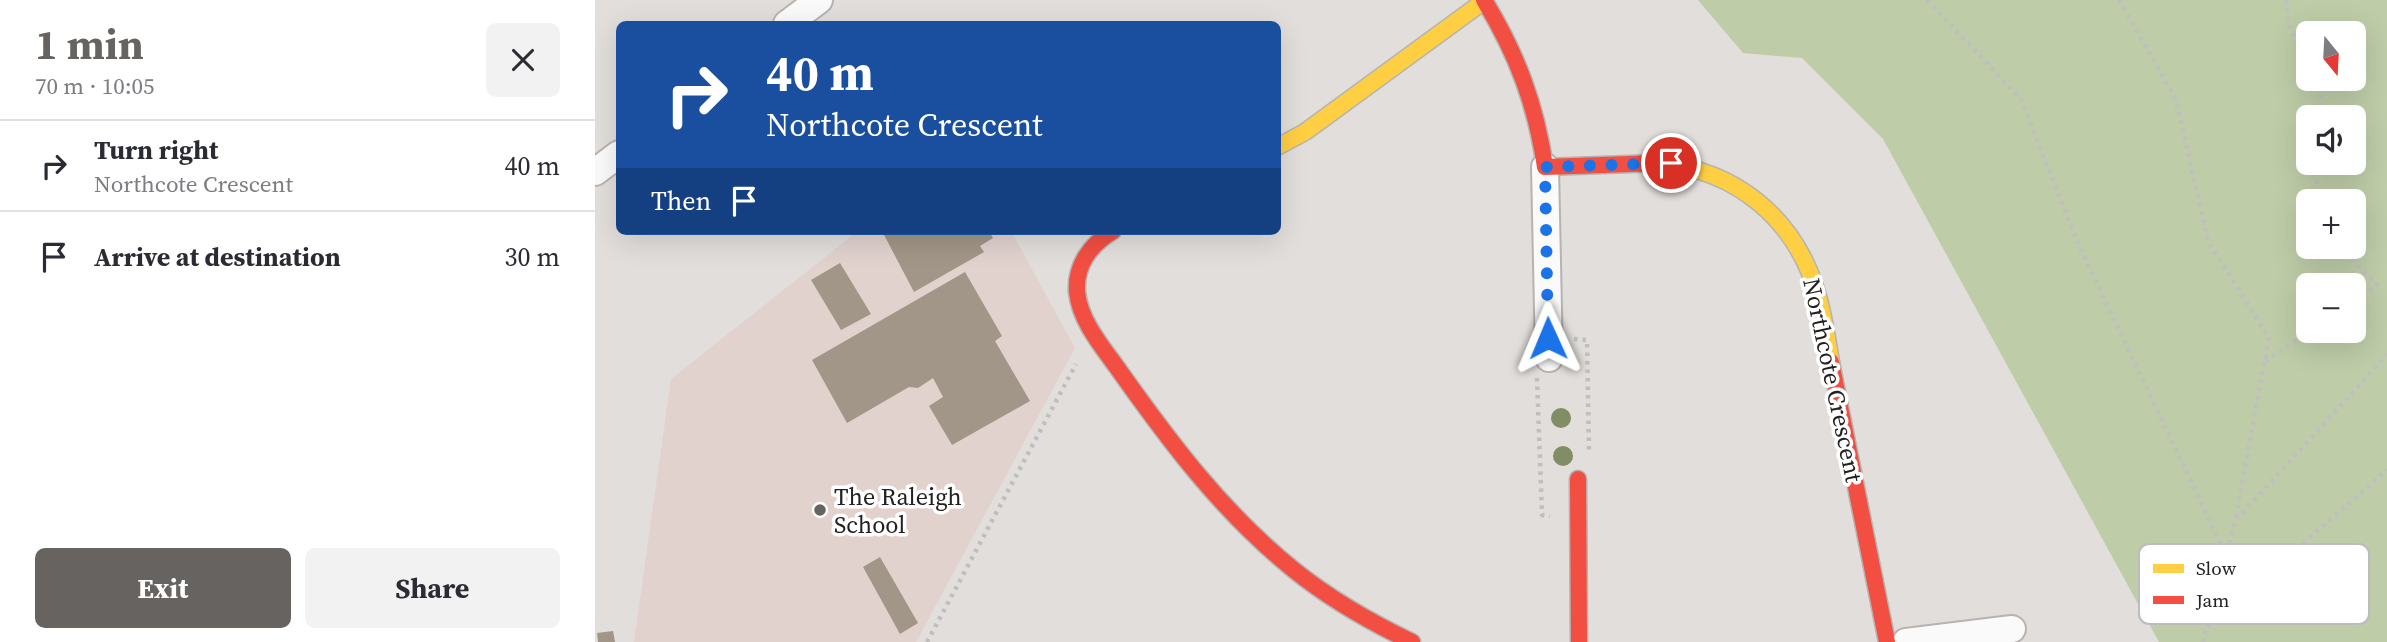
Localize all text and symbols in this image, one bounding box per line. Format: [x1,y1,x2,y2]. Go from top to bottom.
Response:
text: 1 min [35,15,144,73]
north arrow [2296,21,2366,91]
map controls [2296,21,2366,343]
button: close [486,23,560,97]
text: 40 m [766,39,874,106]
icon: right [651,49,742,140]
text: 70 m · 10:05 [35,70,155,102]
text: Northcote Crescent [766,103,1043,147]
button: sound [2296,105,2366,175]
text: Turn right [94,132,218,168]
pin [1641,133,1701,193]
icon: arrive [1652,144,1690,182]
icon: right [35,147,73,185]
text: 40 m [505,148,560,184]
text: Northcote Crescent [94,168,293,200]
icon: arrive [725,182,763,220]
text: Then [651,183,711,219]
button: + [2296,189,2366,259]
icon: arrive [35,238,73,276]
text: Arrive at destination [94,239,341,275]
text: 30 m [505,239,560,275]
button: − [2296,273,2366,343]
street label: Northcote Crescent [1795,275,1871,485]
position arrow [1511,301,1585,375]
place label: The Raleigh School [834,480,962,541]
marker: The Raleigh School [812,502,828,518]
legend [2139,544,2369,624]
button: Exit [35,548,291,628]
button: Share [305,548,560,628]
text: Slow [2196,555,2237,581]
text: Jam [2195,587,2229,613]

